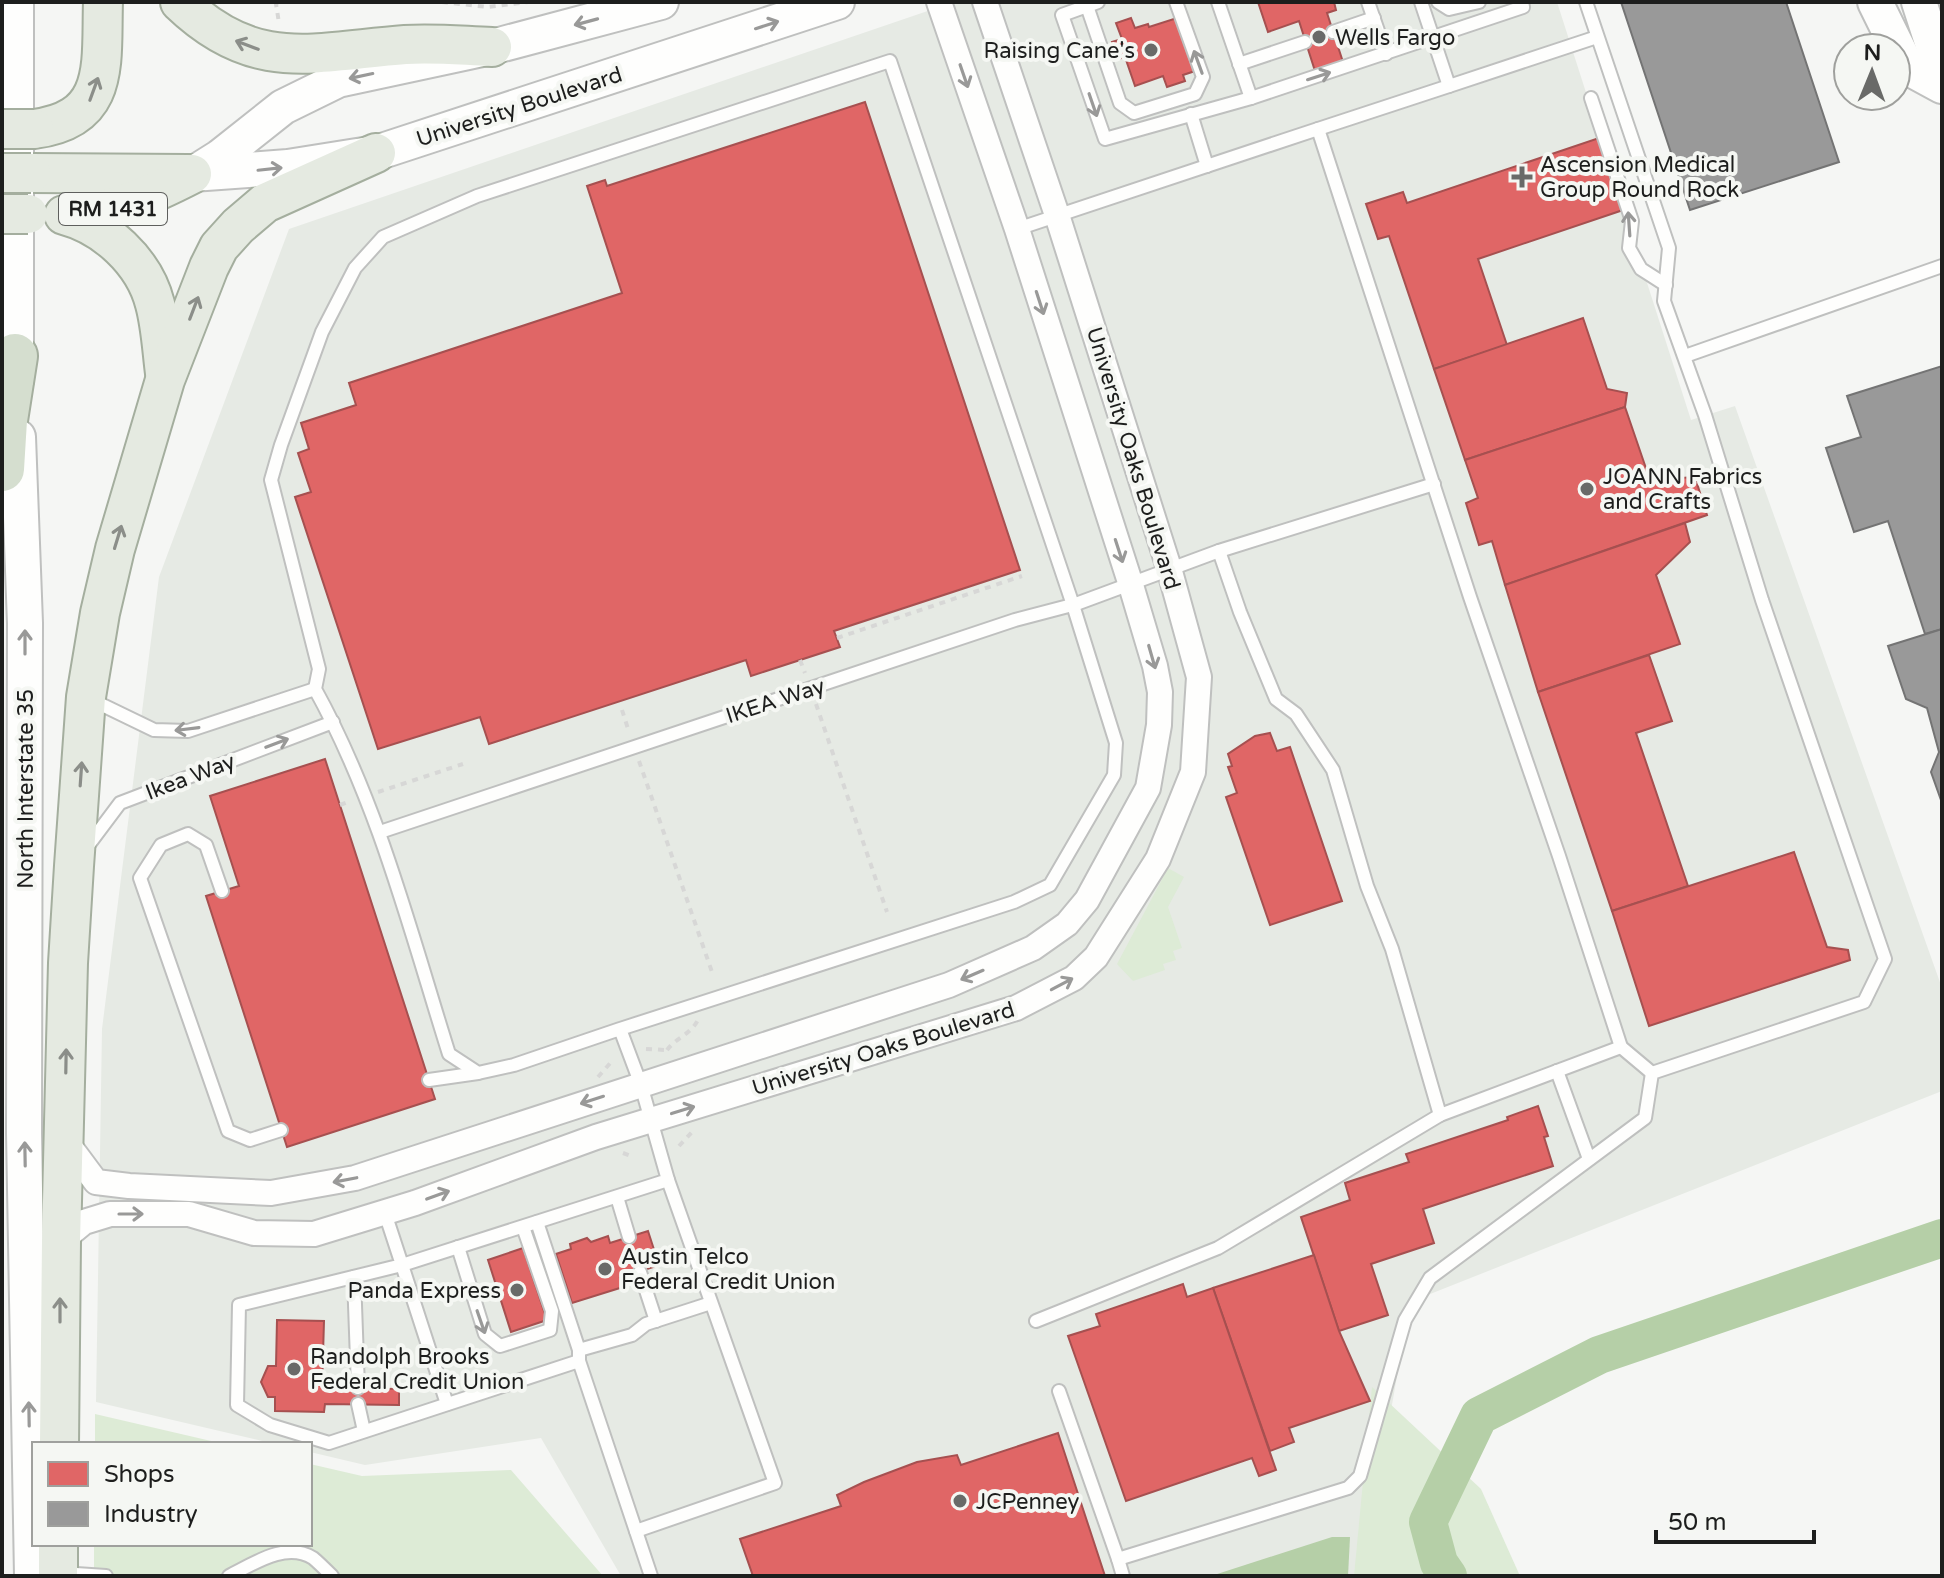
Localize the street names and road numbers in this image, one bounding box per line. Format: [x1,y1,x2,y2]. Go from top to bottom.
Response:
street label: University Boulevard [413,61,626,153]
road number: RM 1431 [59,193,167,225]
street label: University Oaks Boulevard [1081,324,1185,593]
street label: IKEA Way [723,673,828,729]
street label: North Interstate 35 [13,689,39,889]
street label: Ikea Way [142,748,239,806]
street label: University Oaks Boulevard [749,997,1018,1101]

